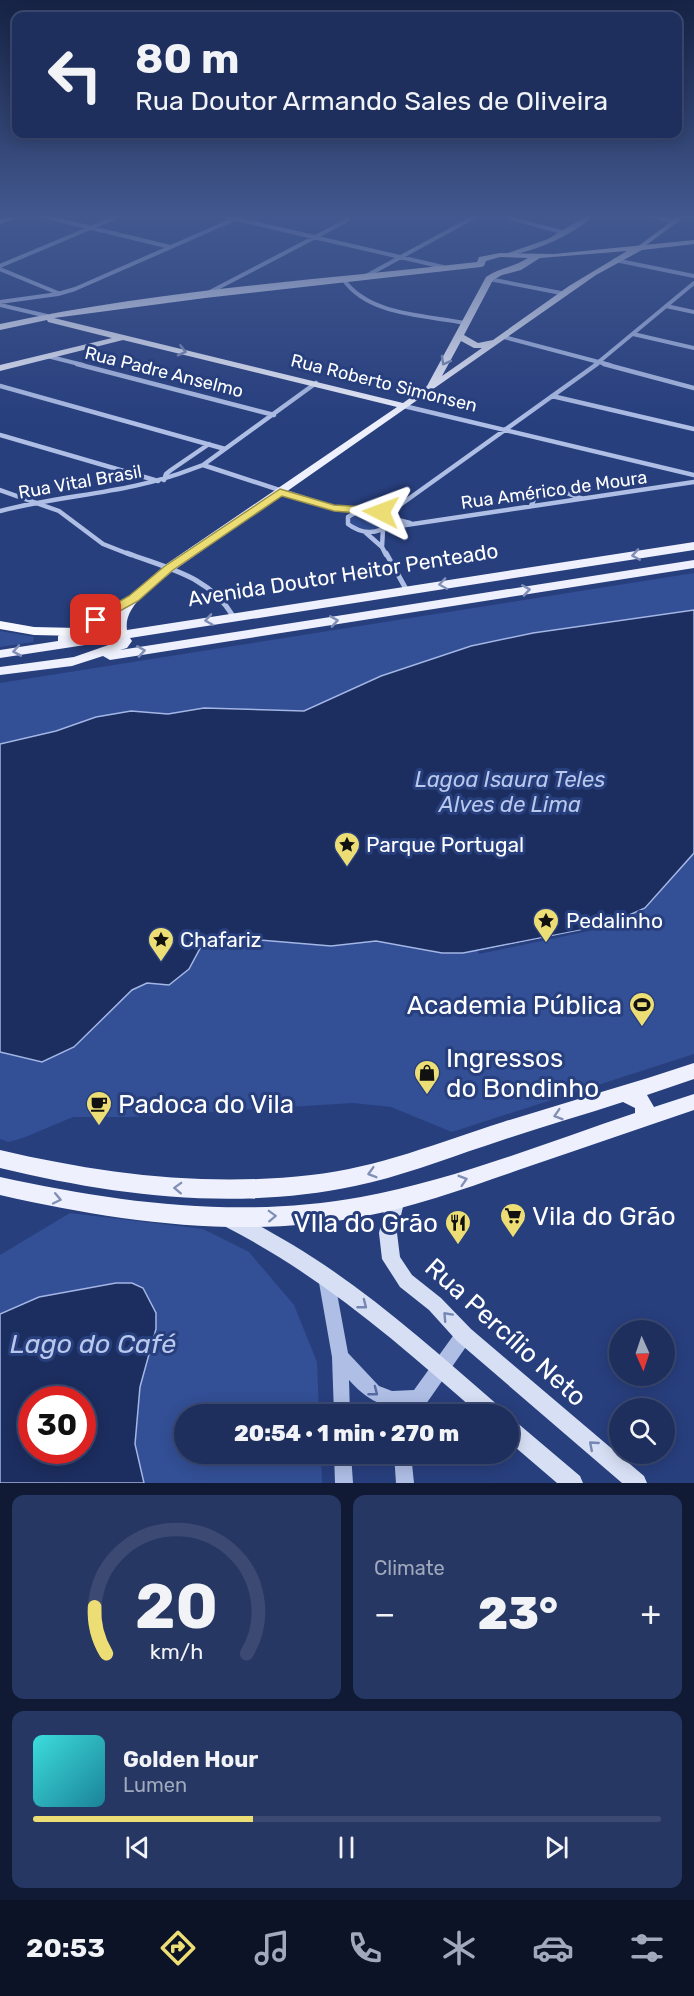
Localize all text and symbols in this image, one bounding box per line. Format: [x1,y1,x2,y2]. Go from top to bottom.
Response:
text: 80 m [135,34,239,84]
icon: left [36,36,114,114]
text: Rua Doutor Armando Sales de Oliveira [135,85,608,117]
street label: Rua Padre Anselmo [82,342,246,402]
one-way arrow [176,343,186,356]
street label: Rua Roberto Simonsen [289,349,479,417]
one-way arrow [441,355,452,366]
street label: Rua Vital Brasil [17,460,143,504]
street label: Rua Américo de Moura [459,466,649,514]
position arrow [349,480,413,544]
street label: Avenida Doutor Heitor Penteado [186,538,500,611]
one-way arrow [632,548,642,561]
one-way arrow [439,577,448,589]
one-way arrow [522,585,531,597]
pin [70,594,121,645]
icon: arrive [79,603,112,636]
one-way arrow [205,613,215,626]
one-way arrow [328,615,338,628]
one-way arrow [12,644,22,657]
one-way arrow [136,645,146,657]
water label: Lagoa Isaura Teles Alves de Lima [415,766,605,818]
place icon: Parque Portugal [332,830,362,868]
place label: Parque Portugal [366,832,524,857]
place icon: Pedalinho [531,906,561,944]
place label: Pedalinho [566,908,663,933]
place icon: Chafariz [146,925,176,963]
place label: Chafariz [180,927,262,952]
place label: Academia Pública [407,990,622,1021]
sports icon: Academia Pública [627,990,657,1028]
place label: Ingressos do Bondinho [446,1043,599,1104]
shop icon: Ingressos do Bondinho [412,1058,442,1096]
cafe icon: Padoca do Vila [84,1089,114,1127]
place label: Padoca do Vila [118,1089,294,1120]
one-way arrow [553,1108,564,1120]
one-way arrow [367,1165,377,1178]
one-way arrow [457,1174,467,1187]
one-way arrow [174,1181,183,1194]
one-way arrow [52,1192,62,1205]
supermarket icon: Vila do Grão [498,1201,528,1239]
place label: Vila do Grão [532,1201,676,1232]
place label: VIla do Grão [293,1208,438,1239]
restaurant icon: VIla do Grão [443,1208,473,1246]
one-way arrow [267,1209,276,1222]
street label: Rua Percílio Neto [419,1252,593,1413]
one-way arrow [356,1298,367,1309]
one-way arrow [443,1312,454,1322]
north arrow [609,1320,675,1386]
map controls [609,1320,675,1464]
water label: Lago do Café [10,1328,176,1360]
one-way arrow [367,1384,378,1395]
speed limit sign: 30 [18,1386,96,1464]
button: search [609,1398,675,1464]
text: 20:54 · 1 min · 270 m [234,1420,459,1447]
one-way arrow [589,1441,600,1452]
text: Climate [374,1556,445,1580]
text: 20 [135,1570,218,1644]
text: 23° [478,1587,558,1640]
text: − [374,1594,395,1633]
text: + [640,1594,661,1633]
text: km/h [150,1639,203,1664]
text: Golden Hour [123,1746,258,1773]
text: Lumen [123,1773,187,1797]
icon: previous [121,1831,154,1864]
icon: pause [330,1831,363,1864]
icon: next [540,1831,573,1864]
icon: directions [157,1927,199,1969]
icon: music [251,1927,293,1969]
icon: phone [344,1927,386,1969]
icon: climate [438,1927,480,1969]
icon: car [532,1927,574,1969]
icon: filters [626,1927,668,1969]
text: 20:53 [26,1932,105,1964]

